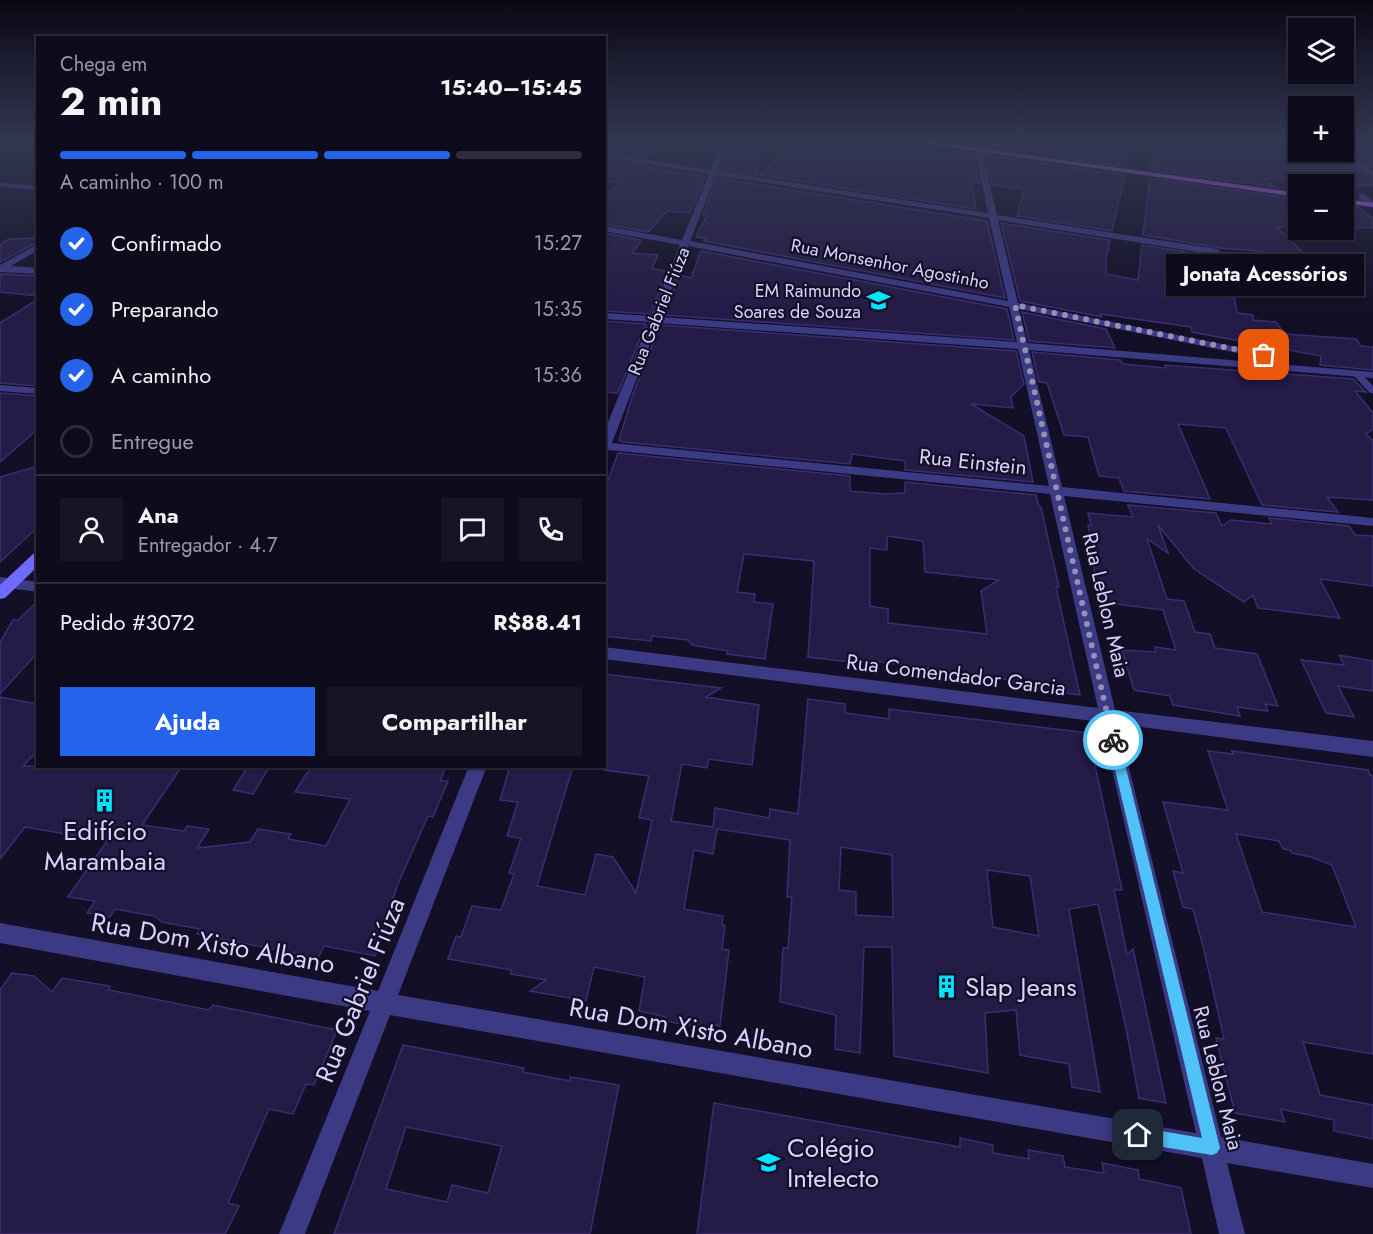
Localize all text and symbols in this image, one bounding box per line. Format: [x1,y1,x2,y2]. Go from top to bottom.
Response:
map controls [1288,18,1354,240]
button: layers [1288,18,1354,84]
text: Chega em [60,50,147,79]
text: 15:40–15:45 [440,71,582,103]
text: 2 min [60,73,162,130]
button: + [1288,96,1354,162]
text: A caminho · 100 m [60,168,224,197]
button: − [1288,174,1354,240]
icon: check [60,227,93,260]
text: Confirmado [111,227,221,259]
text: 15:27 [534,229,582,258]
street label: Rua Monsenhor Agostinho [789,232,991,296]
street label: Rua Gabriel Fiúza [621,243,697,379]
callout: Jonata Acessórios [1165,253,1363,295]
text: Jonata Acessórios [1183,260,1347,289]
place label: EM Raimundo Soares de Souza [734,278,861,325]
school or university icon: EM Raimundo Soares de Souza [866,288,892,314]
icon: check [60,293,93,326]
text: Preparando [111,293,219,325]
text: 15:35 [534,295,582,324]
pin [1238,329,1289,380]
icon: bag [1247,338,1280,371]
icon: check [60,359,93,392]
text: A caminho [111,359,211,391]
text: 15:36 [533,361,582,390]
text: Entregue [111,425,194,457]
street label: Rua Einstein [918,441,1028,483]
button: person [60,498,123,561]
button: chat [441,498,504,561]
button: phone [519,498,582,561]
text: Ana [138,499,179,531]
street label: Rua Leblon Maia [1075,530,1137,680]
text: Entregador · 4.7 [138,531,278,560]
text: Pedido #3072 [60,606,195,638]
text: R$88.41 [493,606,582,638]
street label: Rua Comendador Garcia [844,647,1068,703]
button: Ajuda [60,687,315,756]
button: Compartilhar [327,687,582,756]
courier [1083,710,1143,770]
icon: bike [1097,724,1130,757]
building icon: Edifício Marambaia [92,787,118,813]
place label: Edifício Marambaia [44,812,166,880]
street label: Rua Gabriel Fiúza [306,892,414,1088]
street label: Rua Dom Xisto Albano [88,903,338,983]
place label: Slap Jeans [965,968,1077,1006]
building icon: Slap Jeans [934,974,960,1000]
street label: Rua Dom Xisto Albano [566,988,816,1068]
street label: Rua Leblon Maia [1186,1003,1250,1153]
pin [1112,1109,1163,1160]
icon: home [1121,1118,1154,1151]
place label: Colégio Intelecto [787,1129,879,1197]
school or university icon: Colégio Intelecto [756,1150,782,1176]

